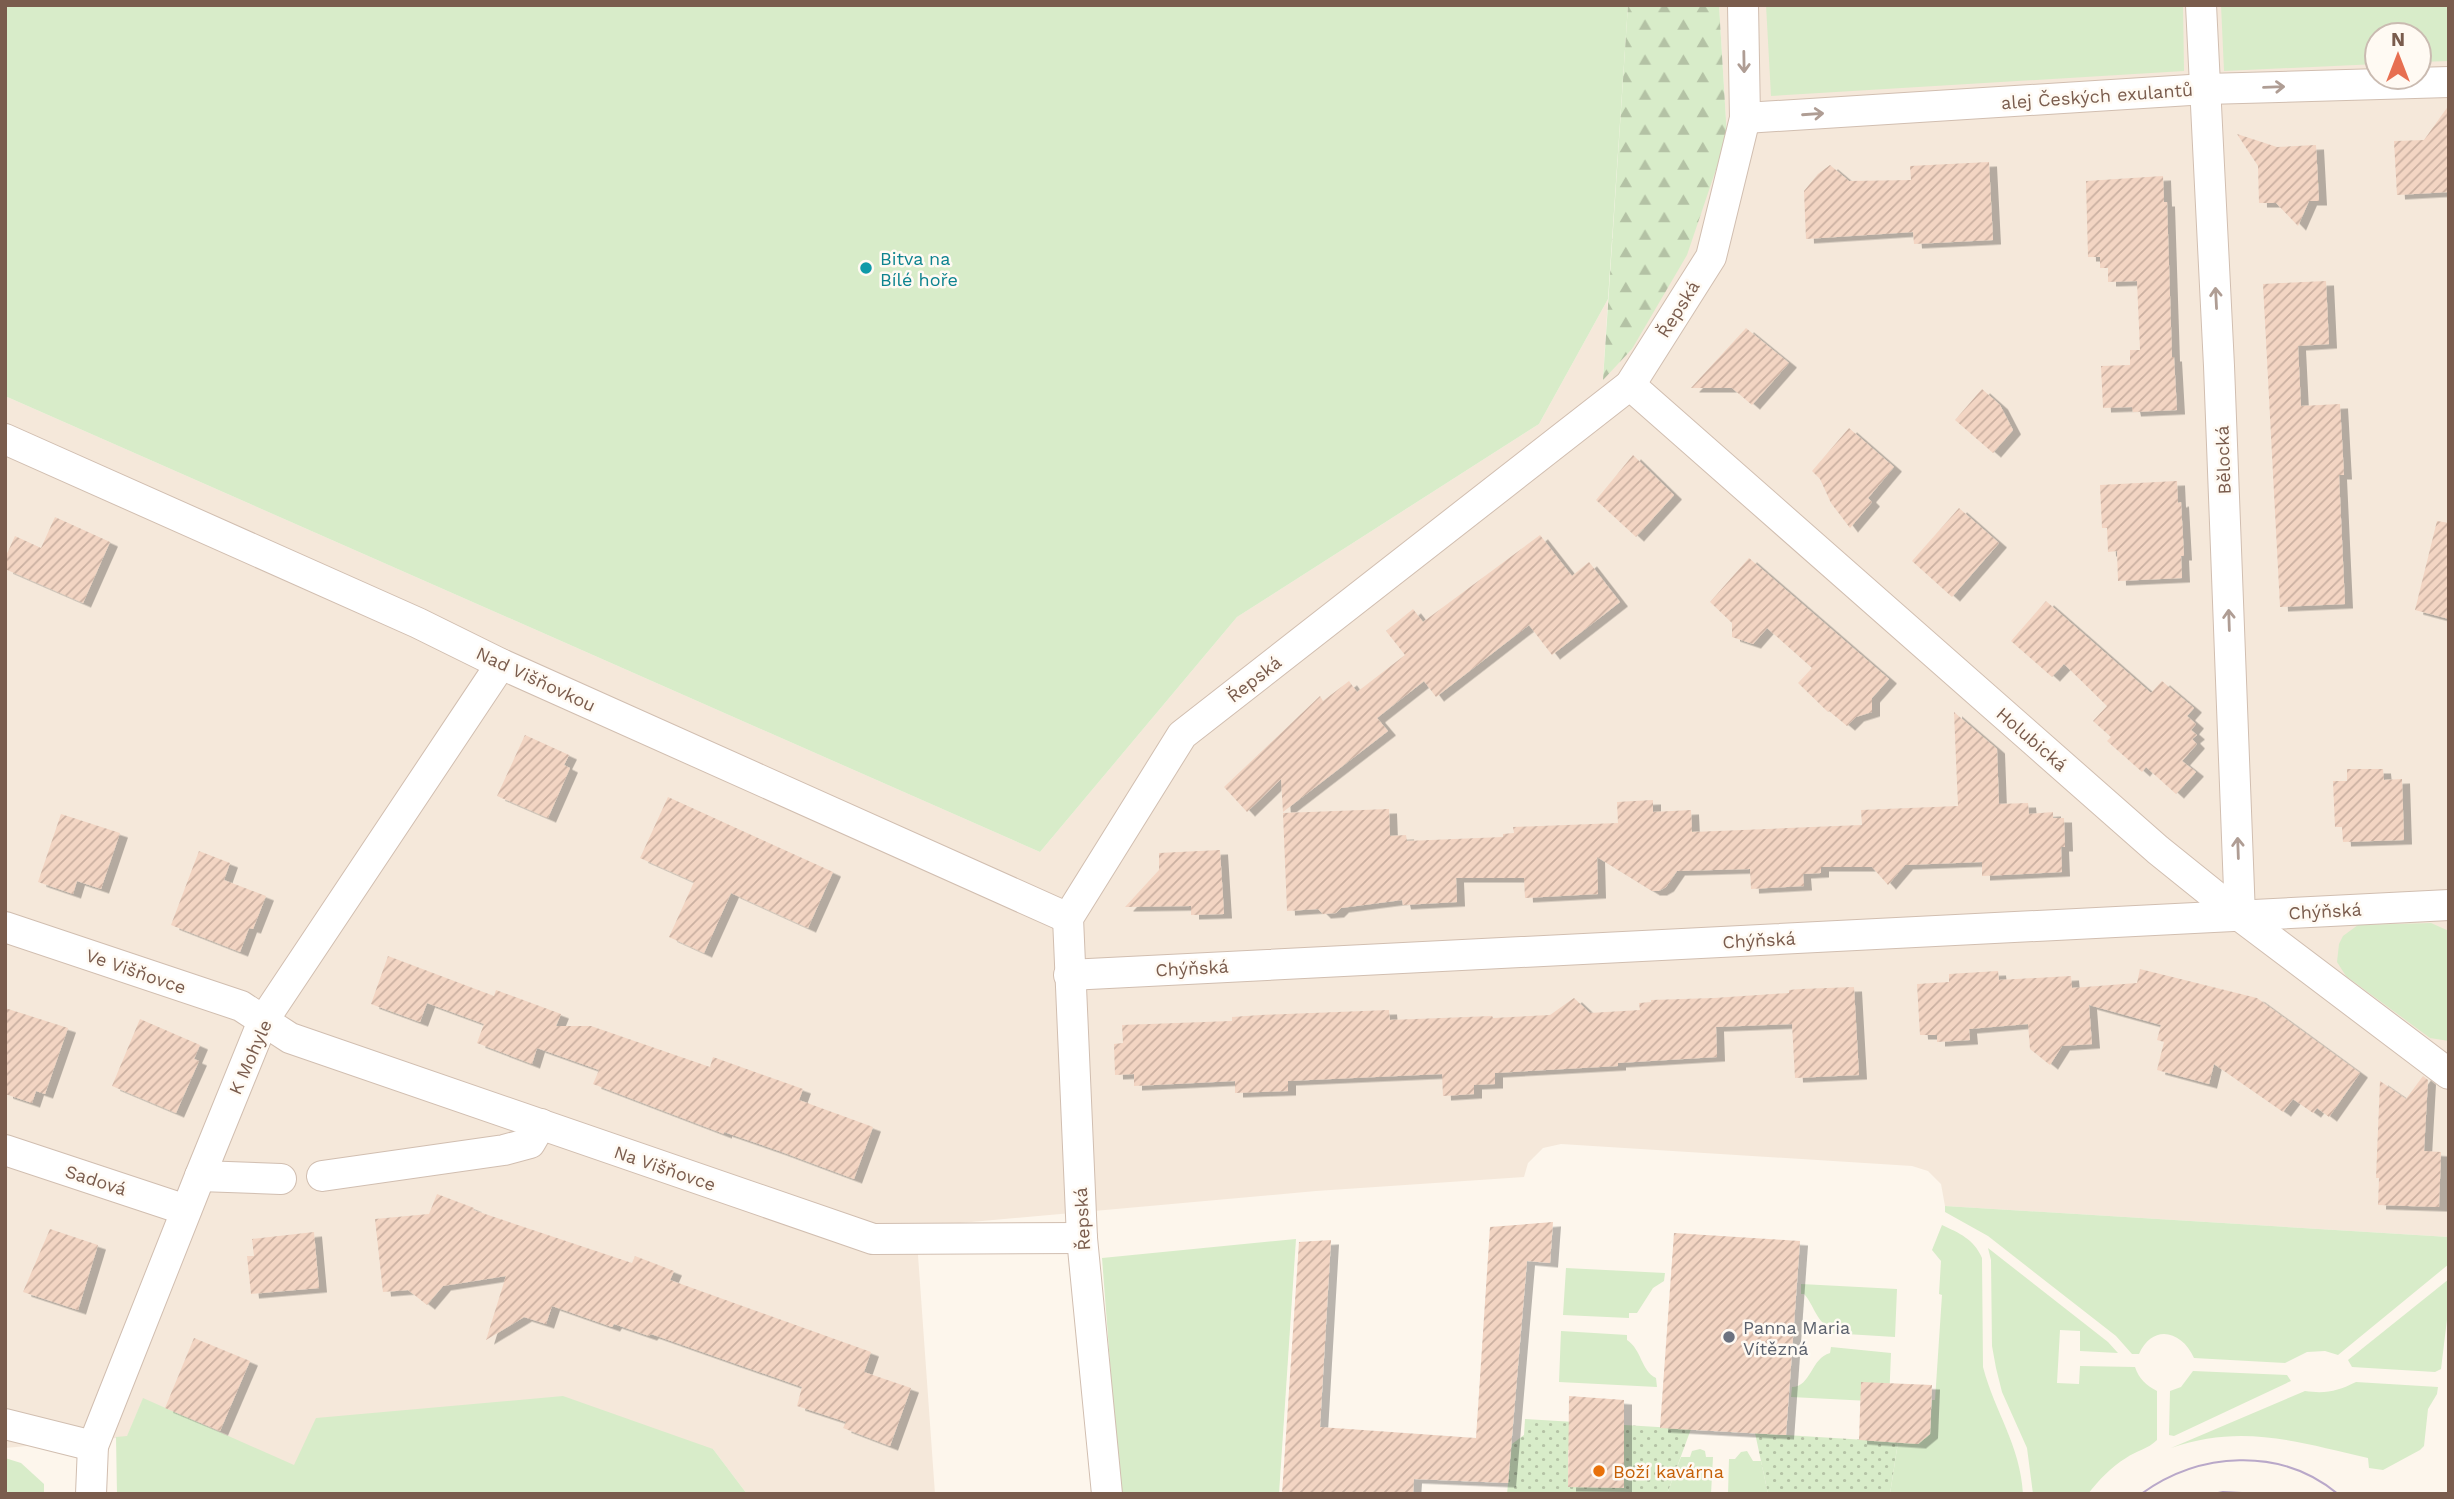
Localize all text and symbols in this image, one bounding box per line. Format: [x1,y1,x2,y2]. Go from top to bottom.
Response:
north arrow [2363,21,2433,91]
text: N [2391,28,2405,51]
one-way arrow [1737,50,1751,73]
street label: alej Českých exulantů [2000,79,2194,113]
one-way arrow [2262,81,2285,94]
one-way arrow [1801,107,1824,120]
place label: Bitva na Bílé hoře [880,248,958,290]
marker: Bitva na Bílé hoře [858,260,874,276]
street label: Řepská [1652,277,1704,341]
one-way arrow [2209,287,2222,310]
street label: Bělocká [2211,425,2235,495]
one-way arrow [2222,609,2235,632]
street label: Nad Višňovkou [473,642,599,716]
street label: Řepská [1223,651,1285,707]
street label: Holubická [1992,703,2072,775]
one-way arrow [2231,836,2244,859]
street label: Chýňská [2288,899,2362,923]
street label: Chýňská [1722,928,1796,952]
street label: Ve Višňovce [83,944,189,998]
street label: Chýňská [1155,956,1229,980]
street label: K Mohyle [224,1016,276,1098]
street label: Na Višňovce [611,1141,719,1195]
street label: Sadová [63,1160,129,1200]
street label: Řepská [1070,1187,1094,1251]
place label: Panna Maria Vítězná [1743,1317,1850,1359]
marker: Panna Maria Vítězná [1721,1329,1737,1345]
place label: Boží kavárna [1613,1461,1724,1482]
marker: Boží kavárna [1591,1463,1607,1479]

